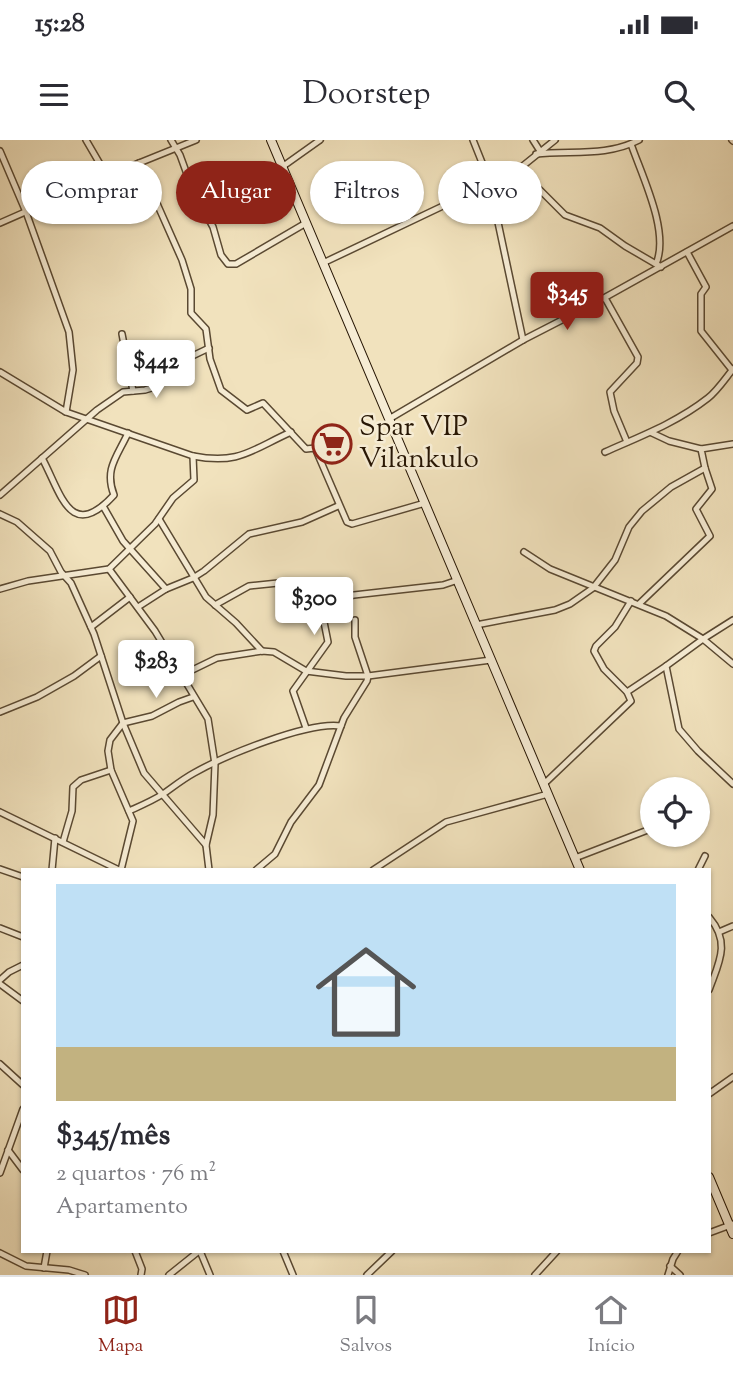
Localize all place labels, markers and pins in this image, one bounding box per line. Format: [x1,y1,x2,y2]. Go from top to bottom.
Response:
pin: $345 [526,272,608,332]
pin: $442 [115,341,197,400]
place label: Spar VIP Vilankulo [359,408,479,480]
supermarket icon: Spar VIP Vilankulo [311,423,353,465]
pin: $300 [273,578,355,637]
pin: $283 [115,640,197,700]

